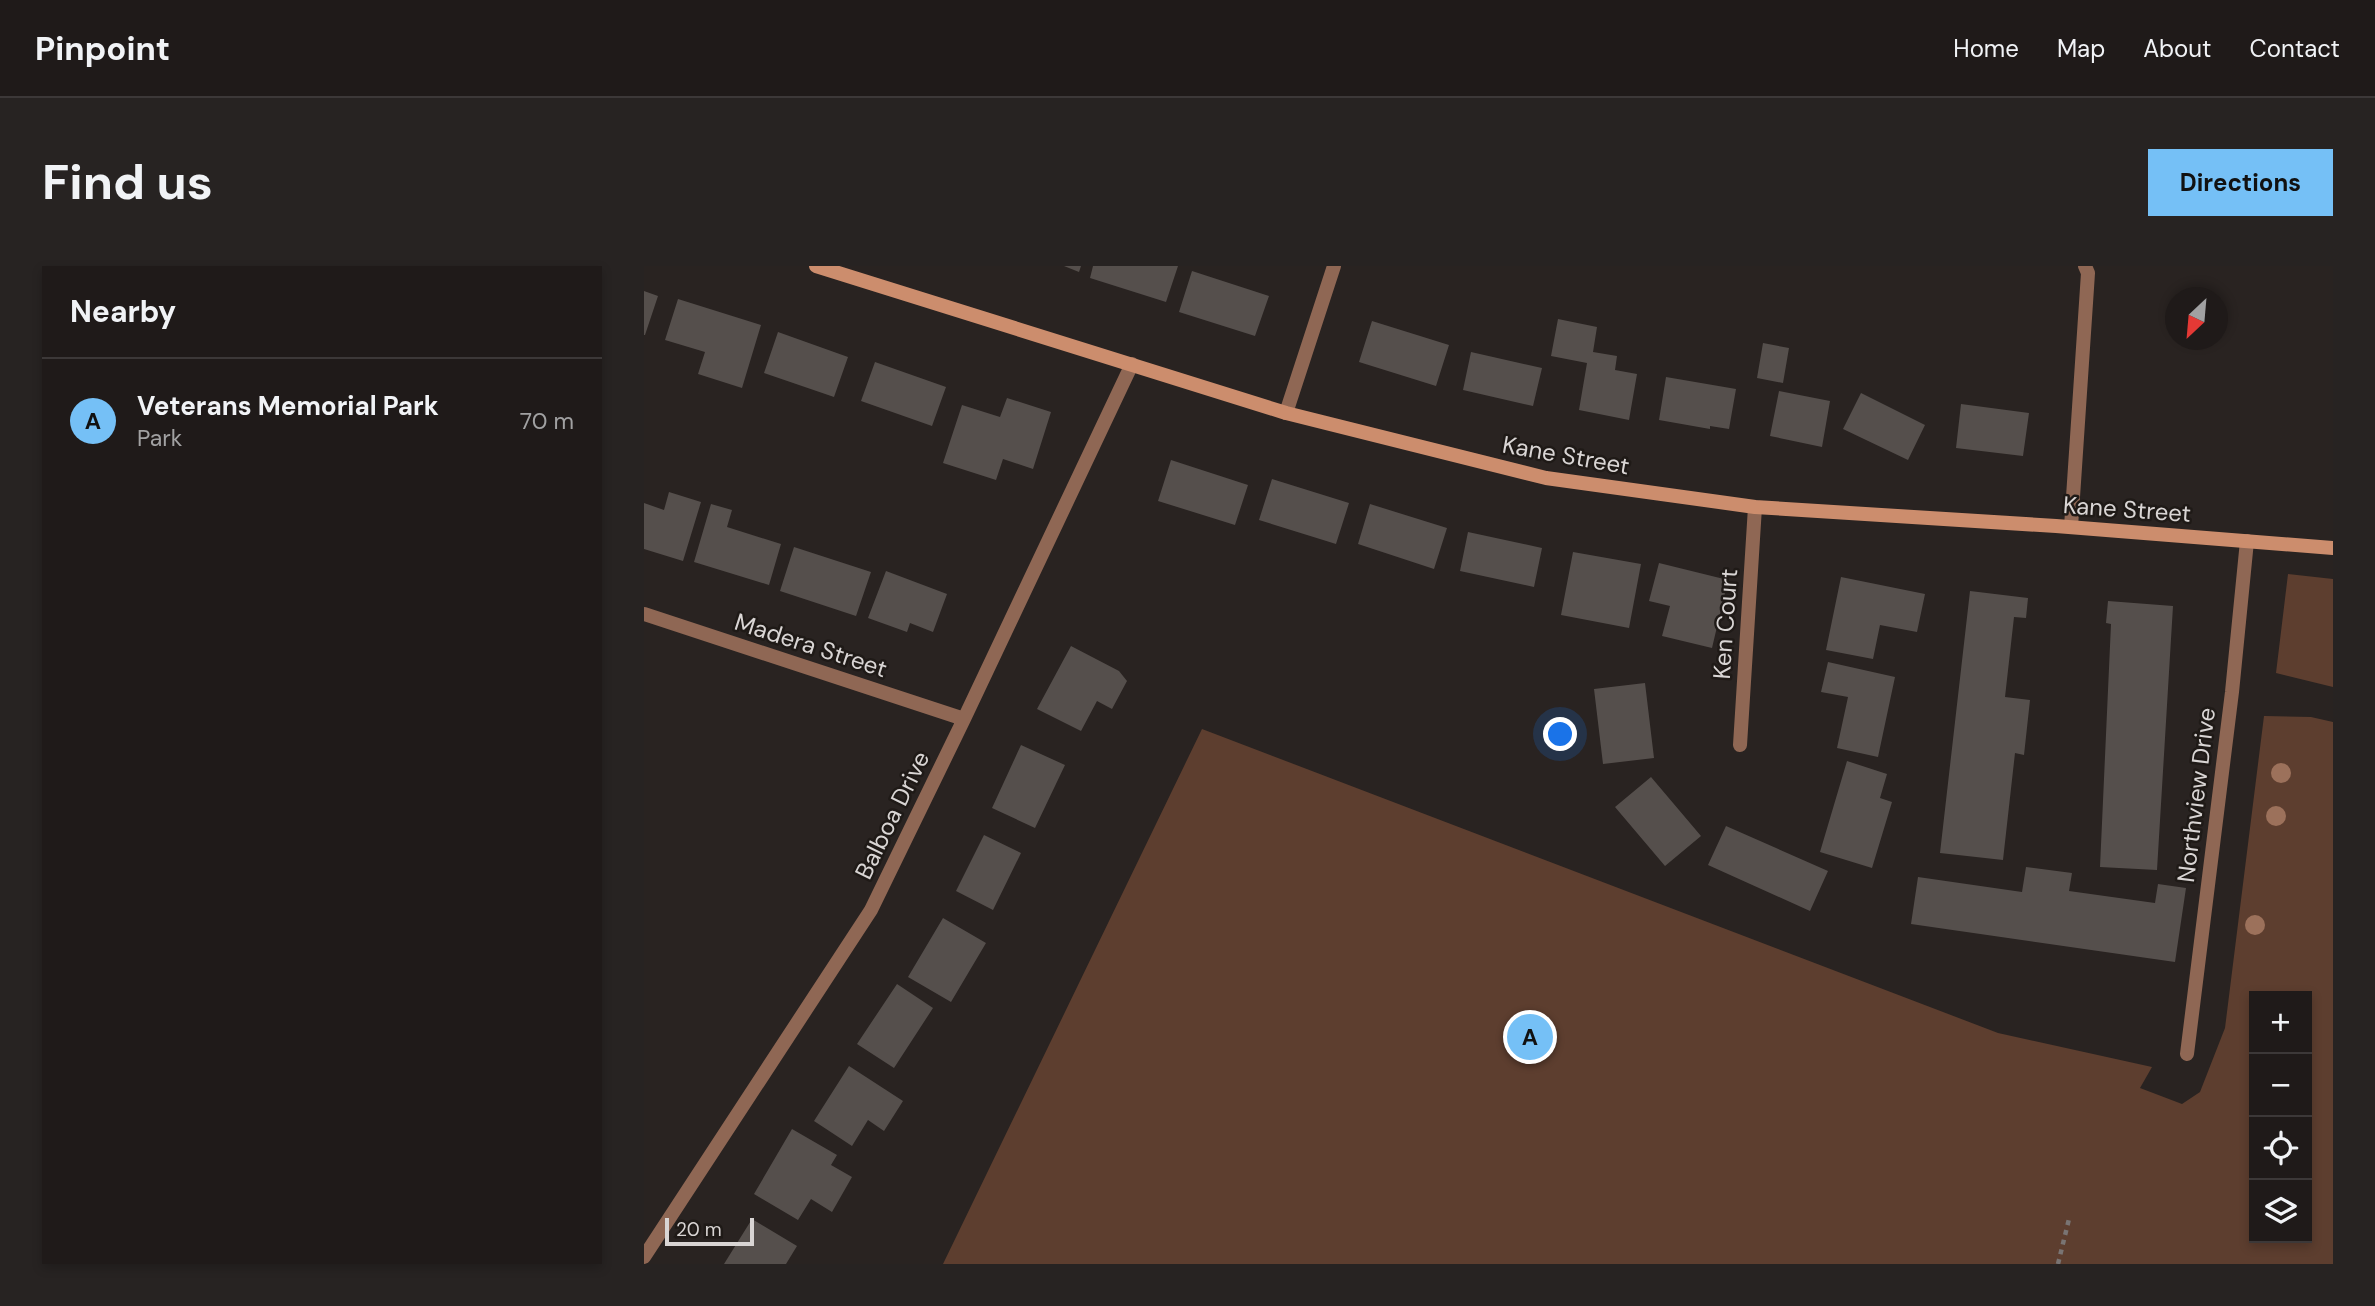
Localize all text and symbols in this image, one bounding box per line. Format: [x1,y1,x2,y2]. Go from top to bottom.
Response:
text: Pinpoint [35,27,170,70]
text: Home [1953,33,2019,64]
text: Map [2057,33,2105,64]
text: About [2143,33,2212,64]
text: Contact [2250,33,2340,64]
button: Directions [2148,149,2333,216]
text: Find us [42,150,213,214]
north arrow [2165,287,2228,350]
text: Nearby [70,292,176,331]
text: Veterans Memorial Park [137,389,439,423]
text: A [85,406,101,436]
text: 70 m [520,406,574,436]
text: Park [137,423,182,453]
street label: Kane Street [1500,429,1632,481]
street label: Kane Street [2062,489,2192,529]
street label: Ken Court [1706,568,1744,680]
street label: Madera Street [731,606,891,684]
street label: Northview Drive [2170,706,2222,884]
your location [1543,717,1577,751]
street label: Balboa Drive [848,746,936,884]
map controls [2249,991,2312,1243]
button: + [2249,991,2312,1054]
pin: A [1507,1011,1553,1063]
button: − [2249,1054,2312,1117]
button: locate [2249,1117,2312,1180]
button: layers [2249,1180,2312,1243]
scale bar [665,1215,754,1247]
text: 20 m [676,1217,722,1242]

